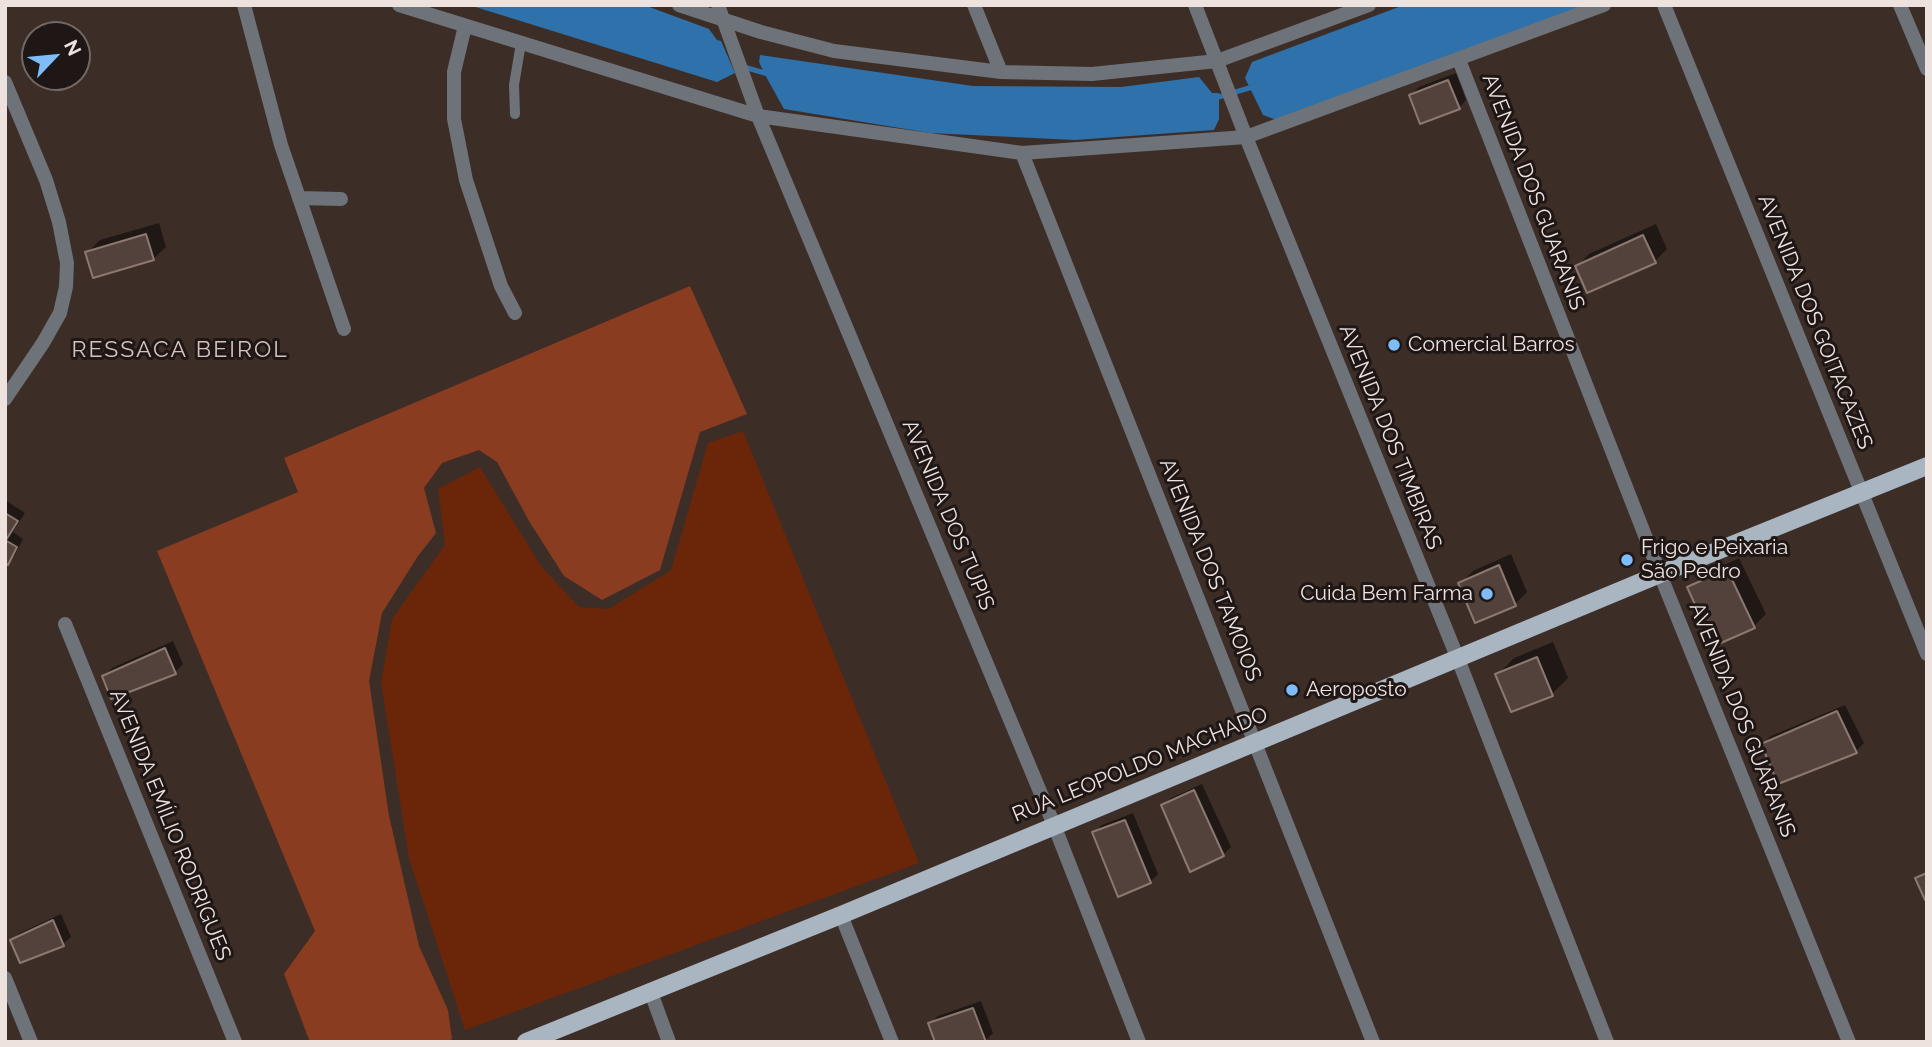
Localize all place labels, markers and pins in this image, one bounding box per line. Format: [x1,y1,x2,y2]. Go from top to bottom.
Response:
place label: Comercial Barros [1408,332,1575,358]
marker: Comercial Barros [1386,337,1402,353]
place label: Frigo e Peixaria São Pedro [1641,535,1788,585]
marker: Frigo e Peixaria São Pedro [1619,552,1635,568]
place label: Cuida Bem Farma [1300,581,1473,607]
marker: Cuida Bem Farma [1479,586,1495,602]
place label: Aeroposto [1306,677,1407,703]
marker: Aeroposto [1284,682,1300,698]

